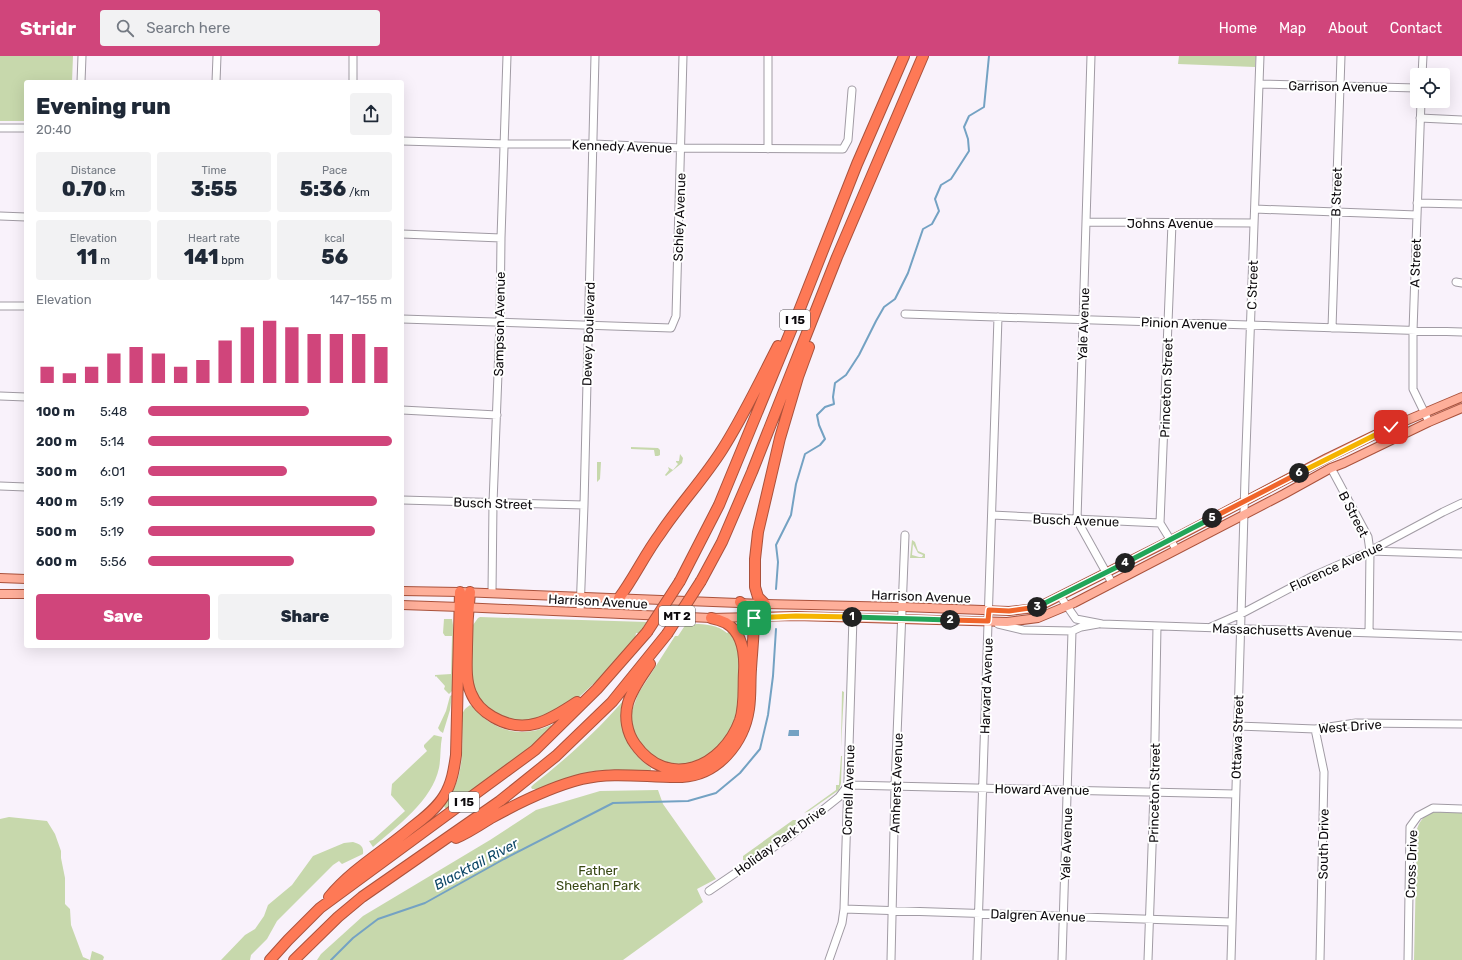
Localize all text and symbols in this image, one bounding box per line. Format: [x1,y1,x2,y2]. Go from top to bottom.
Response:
search box [100,10,380,46]
text: Stridr [20,17,76,40]
icon: search [114,17,136,39]
text: Search here [146,19,230,37]
text: Home [1219,20,1257,37]
text: Map [1279,20,1306,37]
text: About [1328,20,1368,37]
text: Contact [1390,20,1442,37]
map controls [1410,68,1450,108]
button: locate [1410,68,1450,108]
street label: Garrison Avenue [1288,78,1388,95]
text: Evening run [36,93,171,120]
button: share [350,93,392,135]
text: 20:40 [36,122,72,137]
street label: Kennedy Avenue [571,137,673,156]
text: Distance [71,164,116,177]
text: Time [202,164,226,177]
text: Pace [322,164,347,177]
street label: B Street [1328,167,1345,217]
street label: Schley Avenue [670,172,689,262]
text: 0.70 [62,177,107,201]
text: 3:55 [191,177,237,201]
text: 5:36 [300,177,346,201]
text: km [107,186,125,199]
text: /km [346,186,370,199]
street label: Johns Avenue [1127,216,1213,231]
text: Elevation [70,232,117,245]
text: Heart rate [188,232,240,245]
text: kcal [325,232,345,245]
street label: A Street [1407,238,1424,288]
text: 11 [77,245,98,269]
text: 141 [184,245,219,269]
text: 56 [321,245,348,269]
text: m [98,254,110,267]
text: bpm [219,254,244,267]
street label: C Street [1244,260,1261,310]
street label: Sampson Avenue [491,271,508,377]
street label: Dewey Boulevard [579,282,598,386]
street label: Yale Avenue [1075,287,1092,361]
text: Elevation [36,292,92,307]
text: 147–155 m [330,292,392,307]
road number: I 15 [780,310,810,330]
street label: Pinion Avenue [1141,314,1227,332]
street label: Princeton Street [1157,338,1176,438]
text: 100 m [36,404,75,419]
text: 5:48 [100,404,127,419]
pin [1374,410,1408,444]
icon: check [1380,416,1402,438]
text: 200 m [36,434,77,449]
text: 5:14 [100,434,125,449]
pin: 6 [1289,463,1309,483]
text: 300 m [36,464,77,479]
text: 6:01 [100,464,125,479]
text: 6 [1295,466,1303,479]
street label: B Street [1336,489,1371,540]
text: 400 m [36,494,77,509]
text: 5:19 [100,494,124,509]
street label: Busch Street [453,495,533,512]
pin: 5 [1202,508,1222,528]
street label: Busch Avenue [1032,511,1120,530]
text: 5 [1208,511,1216,524]
text: 500 m [36,524,77,539]
text: 5:19 [100,524,124,539]
street label: Florence Avenue [1287,538,1385,595]
pin: 4 [1115,553,1135,573]
text: 600 m [36,554,77,569]
text: 5:56 [100,554,127,569]
text: 4 [1121,556,1129,569]
street label: Harrison Avenue [871,587,971,606]
street label: Harrison Avenue [548,591,648,612]
button: Save [36,594,210,640]
button: Share [218,594,392,640]
pin: 3 [1027,597,1047,617]
text: 3 [1033,600,1041,613]
pin [737,601,771,635]
road number: MT 2 [659,606,695,626]
icon: arrive [743,607,765,629]
pin: 1 [842,607,862,627]
text: 1 [849,610,855,623]
pin: 2 [940,610,960,630]
text: 2 [946,613,954,626]
street label: Massachusetts Avenue [1212,621,1352,640]
street label: Harvard Avenue [977,638,996,734]
street label: Ottawa Street [1229,695,1246,779]
street label: West Drive [1318,717,1382,736]
street label: Amherst Avenue [887,733,906,833]
street label: Princeton Street [1146,743,1163,843]
street label: Cornell Avenue [839,744,858,836]
street label: Howard Avenue [994,781,1090,798]
road number: I 15 [449,792,479,812]
street label: Holiday Park Drive [732,802,829,879]
street label: Yale Avenue [1058,807,1075,881]
street label: South Drive [1315,808,1332,880]
street label: Cross Drive [1403,829,1420,899]
water label: Blacktail River [431,835,522,894]
park label: Father Sheehan Park [556,863,640,893]
street label: Dalgren Avenue [990,906,1086,926]

